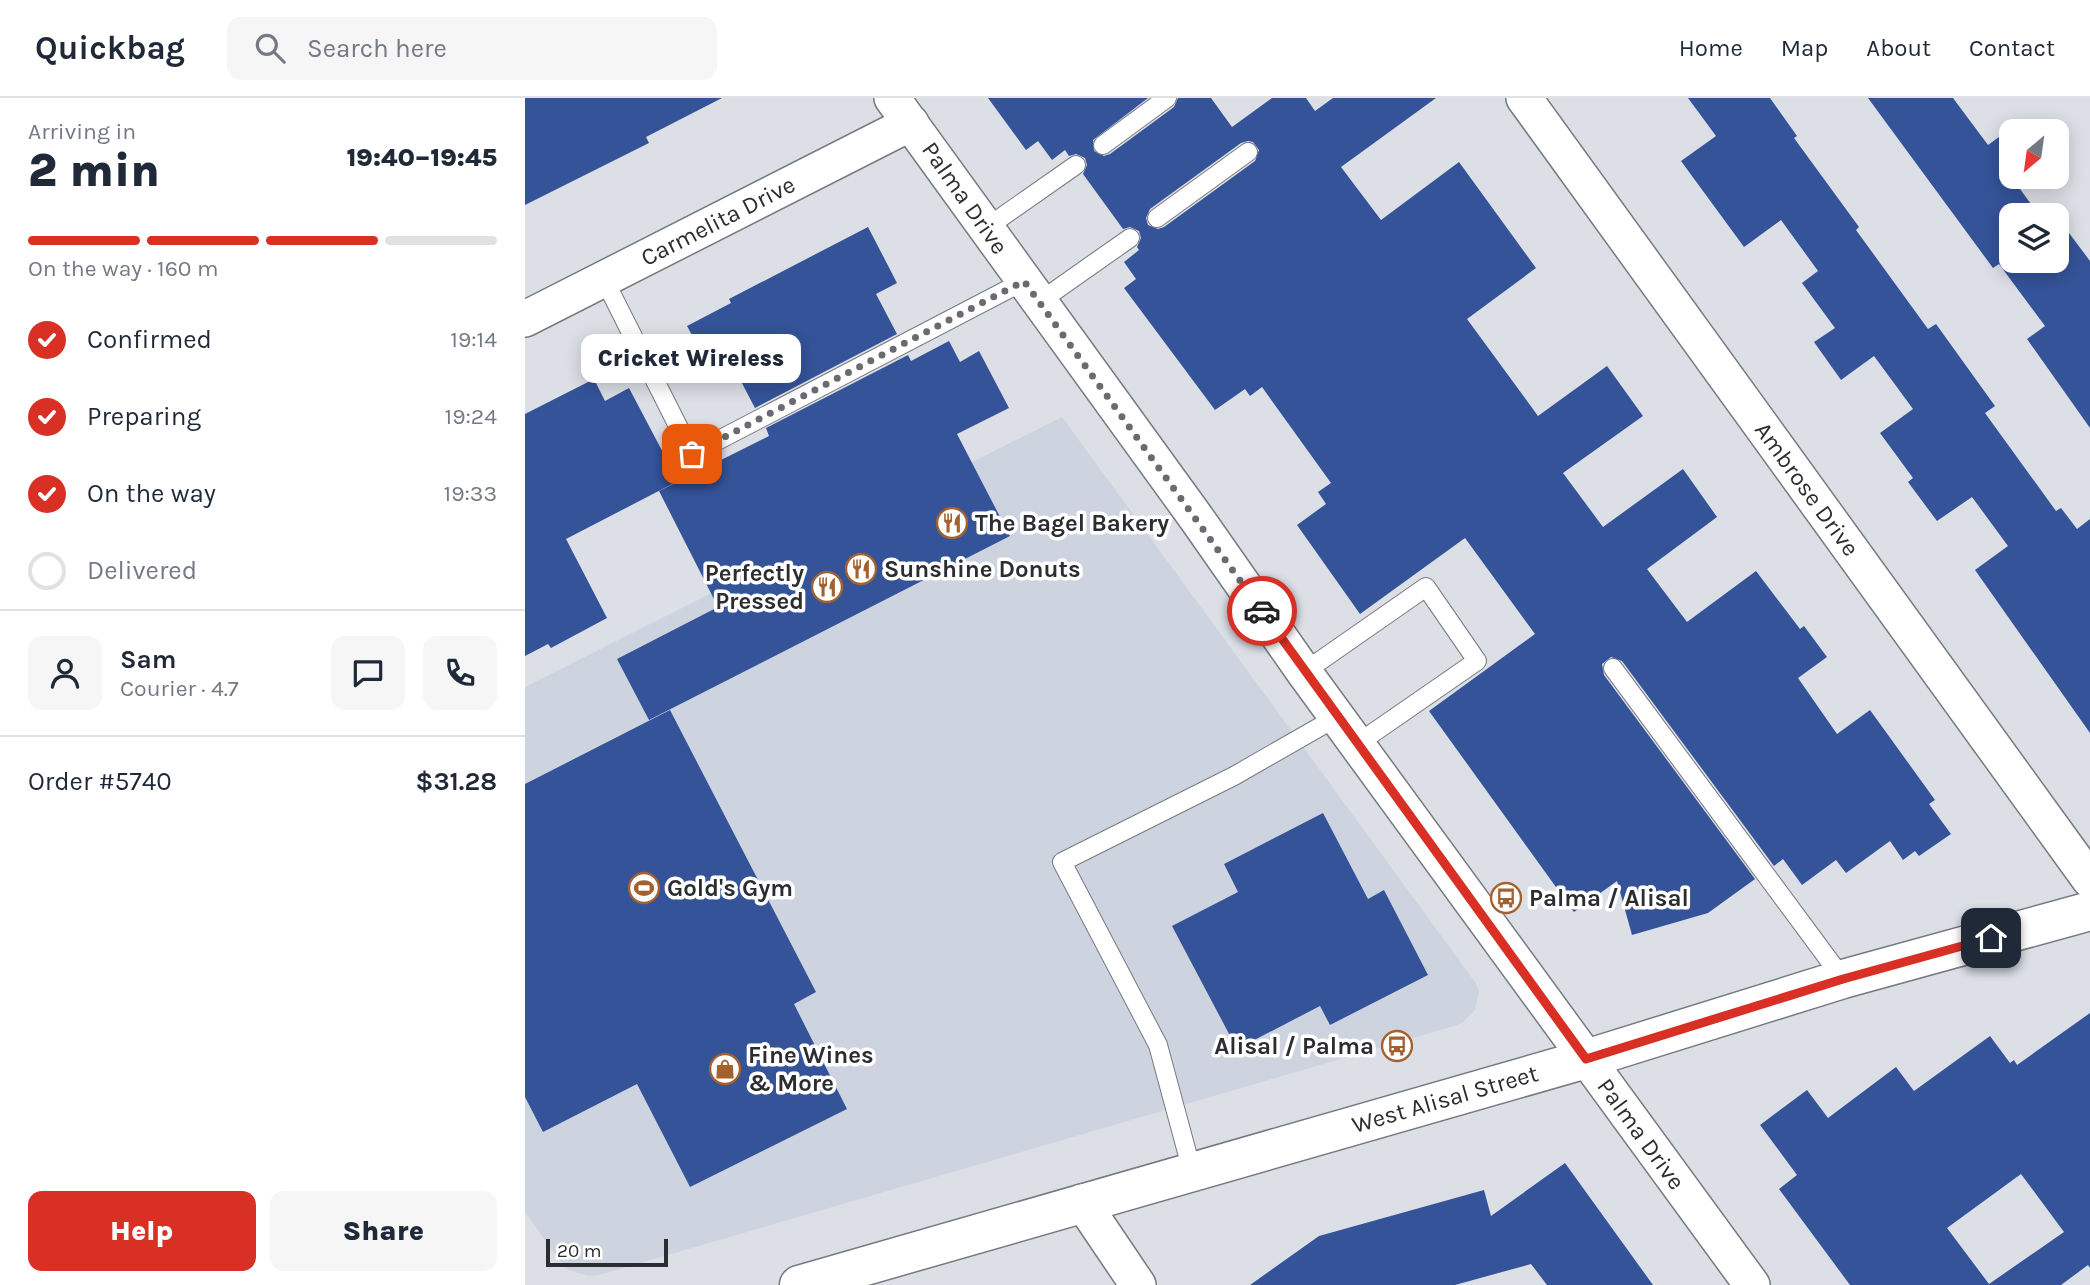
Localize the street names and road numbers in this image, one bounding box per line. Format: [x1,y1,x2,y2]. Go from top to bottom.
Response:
street label: Palma Drive [916,136,1014,260]
street label: Carmelita Drive [636,170,800,272]
street label: Ambrose Drive [1749,416,1865,562]
street label: West Alisal Street [1349,1059,1541,1139]
street label: Palma Drive [1591,1073,1691,1195]

